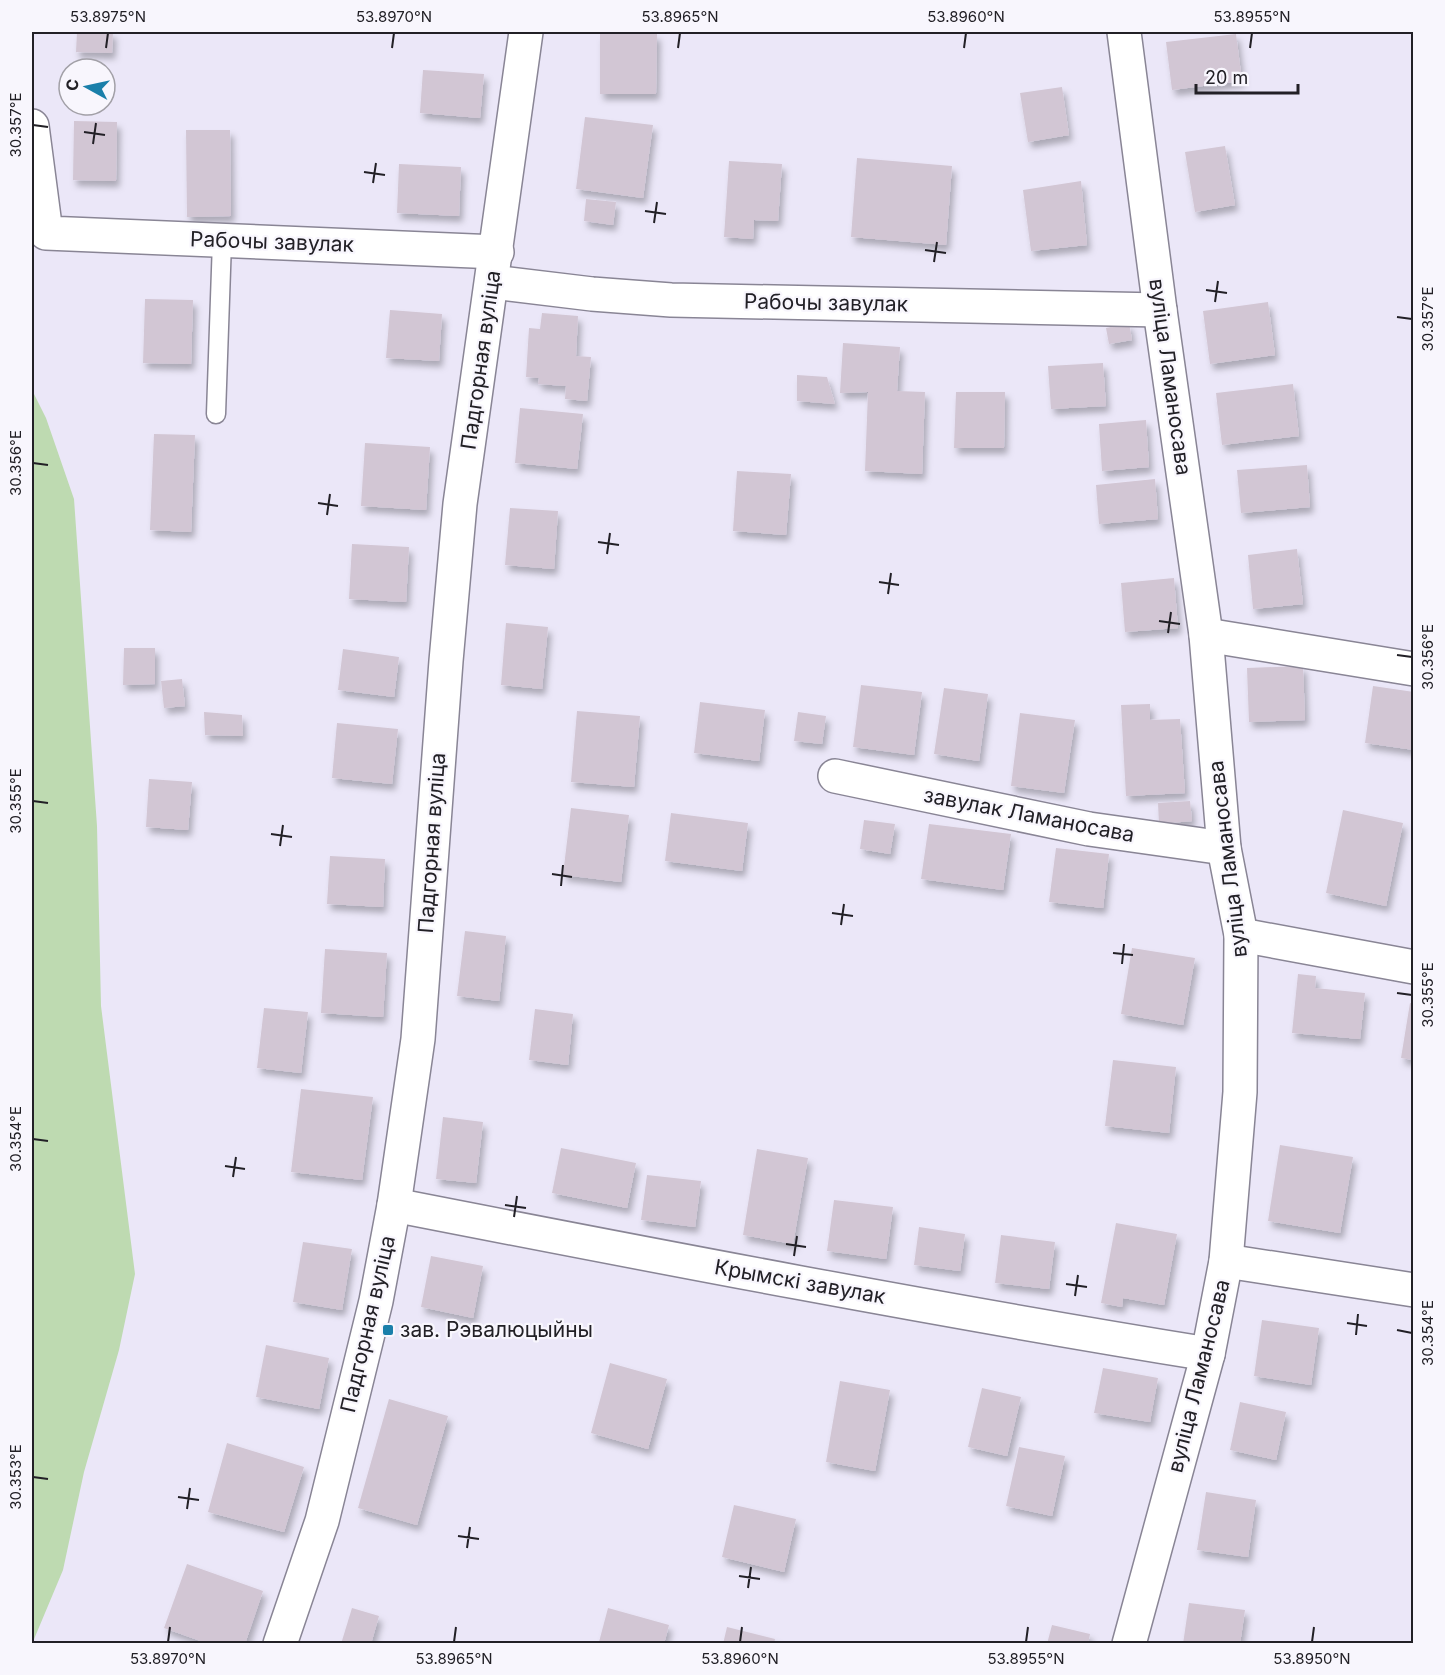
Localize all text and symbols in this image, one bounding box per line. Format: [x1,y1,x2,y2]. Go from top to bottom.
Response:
text: 53.8975°N [70,7,146,26]
text: 53.8970°N [356,7,432,26]
text: 53.8965°N [641,7,719,26]
text: 53.8960°N [927,7,1005,26]
text: 53.8955°N [1214,7,1291,26]
north arrow [57,57,117,117]
scale bar [1196,57,1298,95]
text: 20 m [1205,67,1248,88]
text: С [61,78,83,92]
text: 30.357°E [6,93,25,158]
street label: Рабочы завулак [190,226,355,257]
street label: Падгорная вуліца [456,269,505,451]
street label: вуліца Ламаносава [1144,277,1197,477]
text: 30.357°E [1418,287,1437,352]
street label: Рабочы завулак [744,289,909,316]
text: 30.356°E [6,430,25,496]
text: 30.356°E [1418,624,1437,690]
street label: Падгорная вуліца [413,752,450,934]
street label: вуліца Ламаносава [1203,759,1252,959]
text: 30.355°E [6,768,25,834]
street label: завулак Ламаносава [922,782,1137,847]
text: 30.355°E [1418,962,1437,1028]
text: 30.354°E [6,1106,25,1172]
street label: Падгорная вуліца [335,1233,400,1415]
street label: Крымскі завулак [713,1254,888,1309]
street label: вуліца Ламаносава [1162,1277,1235,1475]
text: 30.354°E [1418,1300,1437,1366]
place label: зав. Рэвалюцыйны [400,1317,593,1342]
marker: зав. Рэвалюцыйны [381,1323,395,1337]
text: 30.353°E [6,1444,25,1510]
text: 53.8970°N [130,1649,206,1668]
text: 53.8965°N [415,1649,493,1668]
text: 53.8960°N [701,1649,779,1668]
text: 53.8955°N [988,1649,1065,1668]
text: 53.8950°N [1273,1649,1351,1668]

